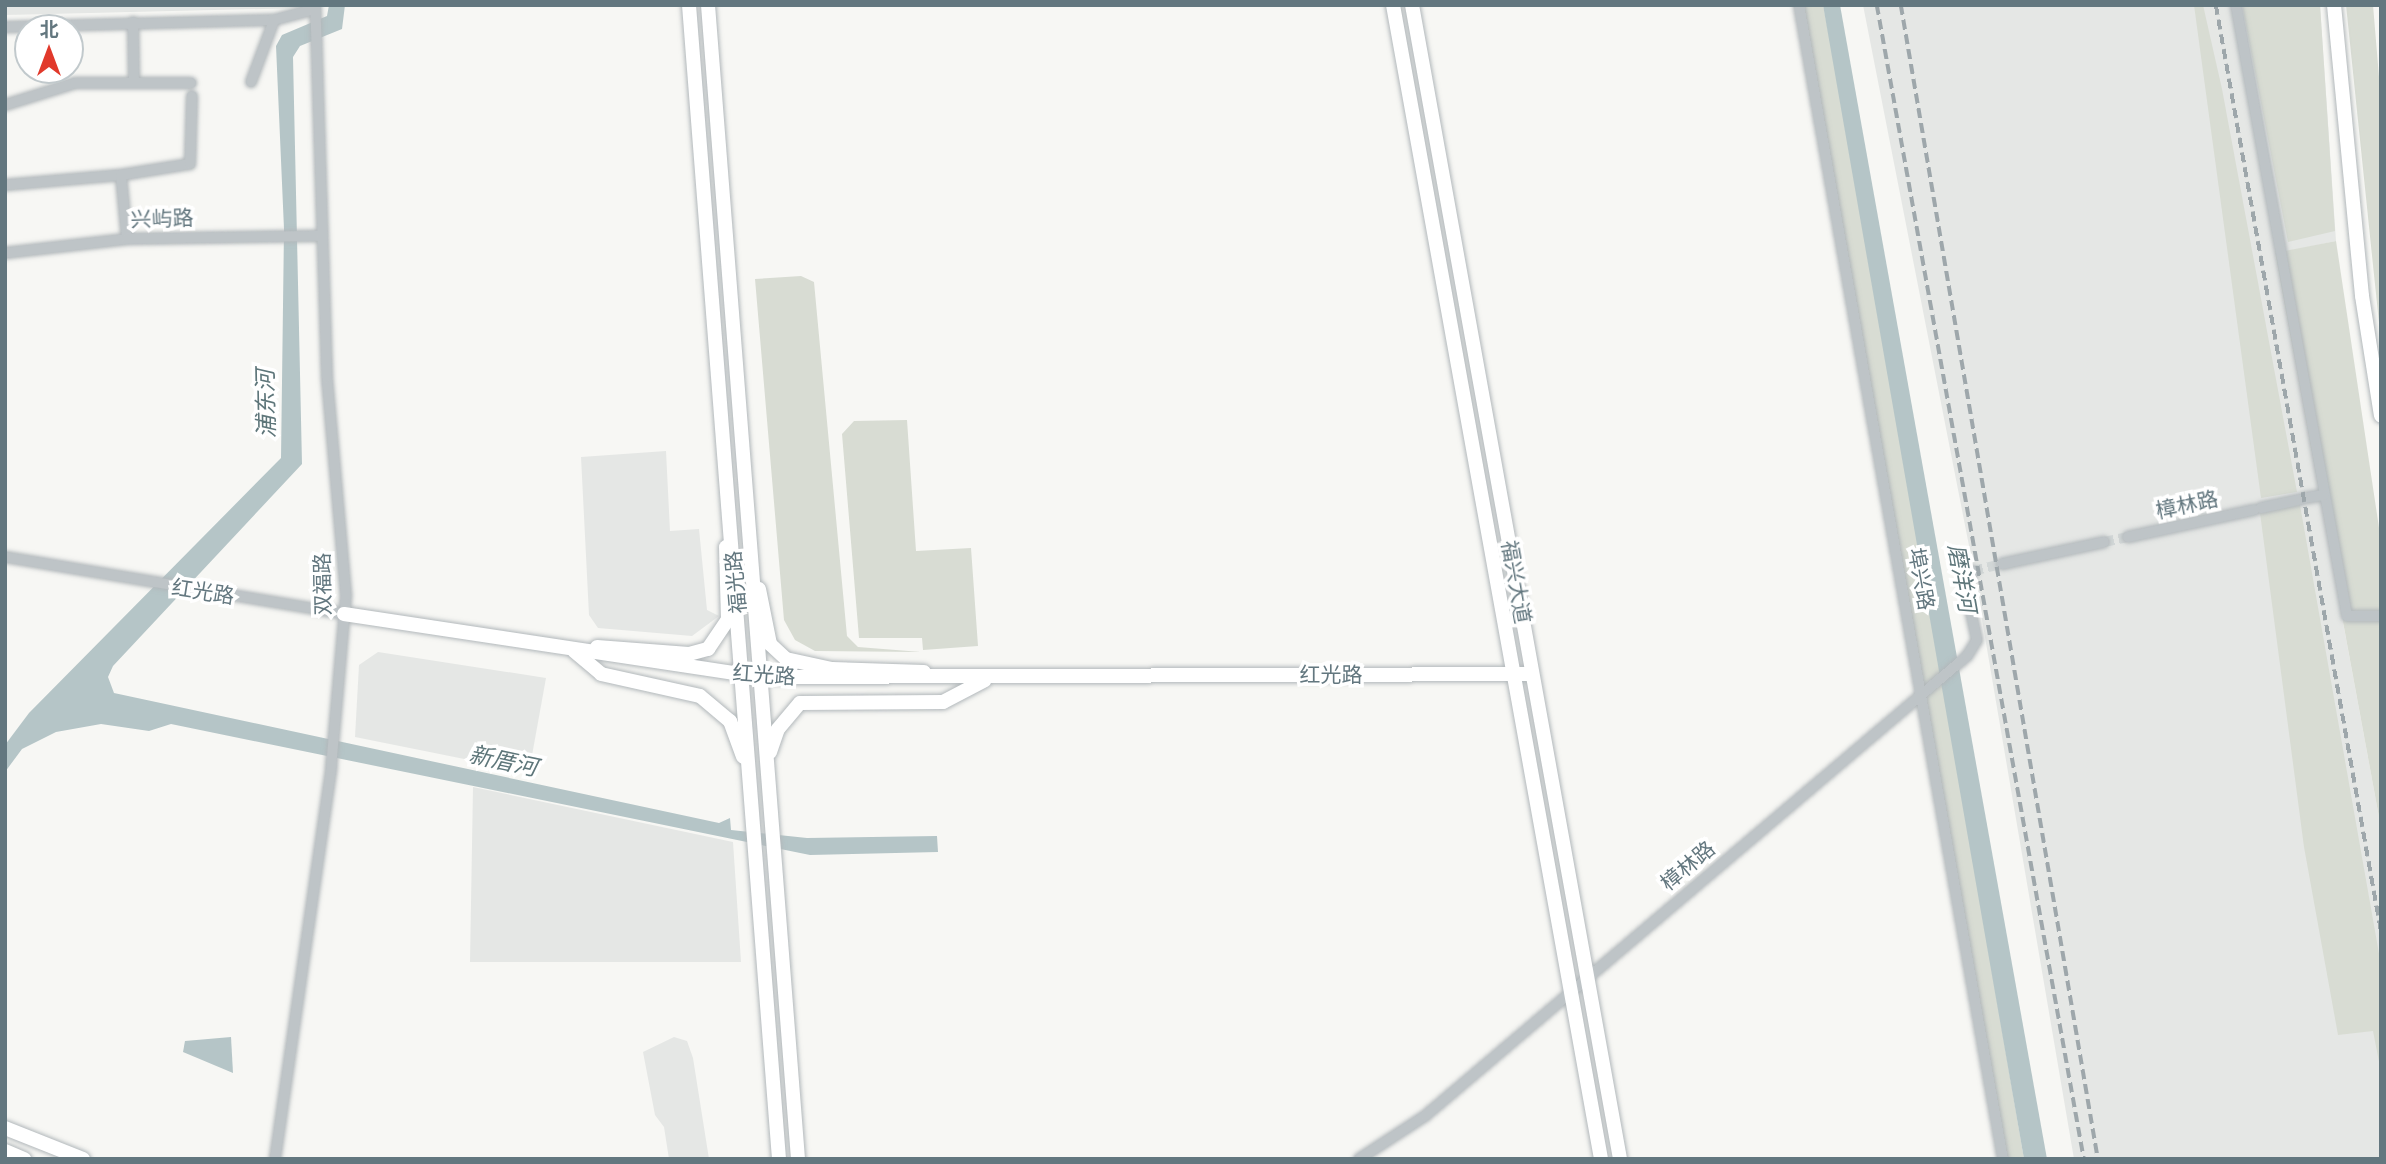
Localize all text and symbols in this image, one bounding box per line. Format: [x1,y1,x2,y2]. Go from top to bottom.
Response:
north arrow [14,14,84,84]
text: 北 [39,17,59,42]
street label: 兴屿路 [130,205,194,233]
water label: 浦东河 [252,369,280,439]
street label: 樟林路 [2154,486,2220,524]
street label: 福兴大道 [1496,538,1536,626]
water label: 磨洋河 [1942,542,1982,614]
street label: 埠兴路 [1903,546,1939,612]
street label: 福光路 [721,550,751,614]
street label: 双福路 [310,552,336,616]
street label: 红光路 [170,575,236,609]
street label: 红光路 [732,660,796,690]
street label: 红光路 [1300,662,1362,688]
water label: 新厝河 [466,740,540,782]
street label: 樟林路 [1656,836,1720,896]

